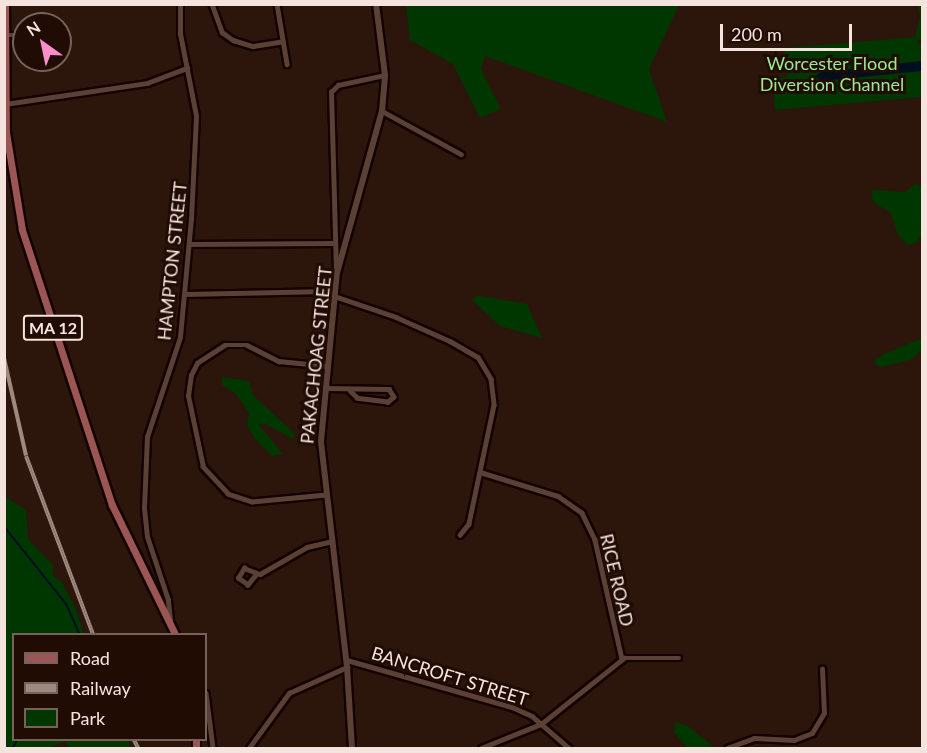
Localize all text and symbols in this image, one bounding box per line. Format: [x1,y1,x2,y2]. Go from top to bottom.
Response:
north arrow [12,12,72,72]
scale bar [723,12,855,50]
text: N [23,17,43,39]
text: 200 m [731,23,782,45]
park label: Worcester Flood Diversion Channel [760,53,904,96]
street label: HAMPTON STREET [153,181,191,341]
street label: PAKACHOAG STREET [296,265,336,445]
road number: MA 12 [22,315,84,341]
street label: RICE ROAD [596,532,638,628]
legend [12,633,207,741]
street label: BANCROFT STREET [369,642,531,710]
text: Road [70,647,110,669]
text: Railway [70,677,131,699]
text: Park [70,707,105,729]

